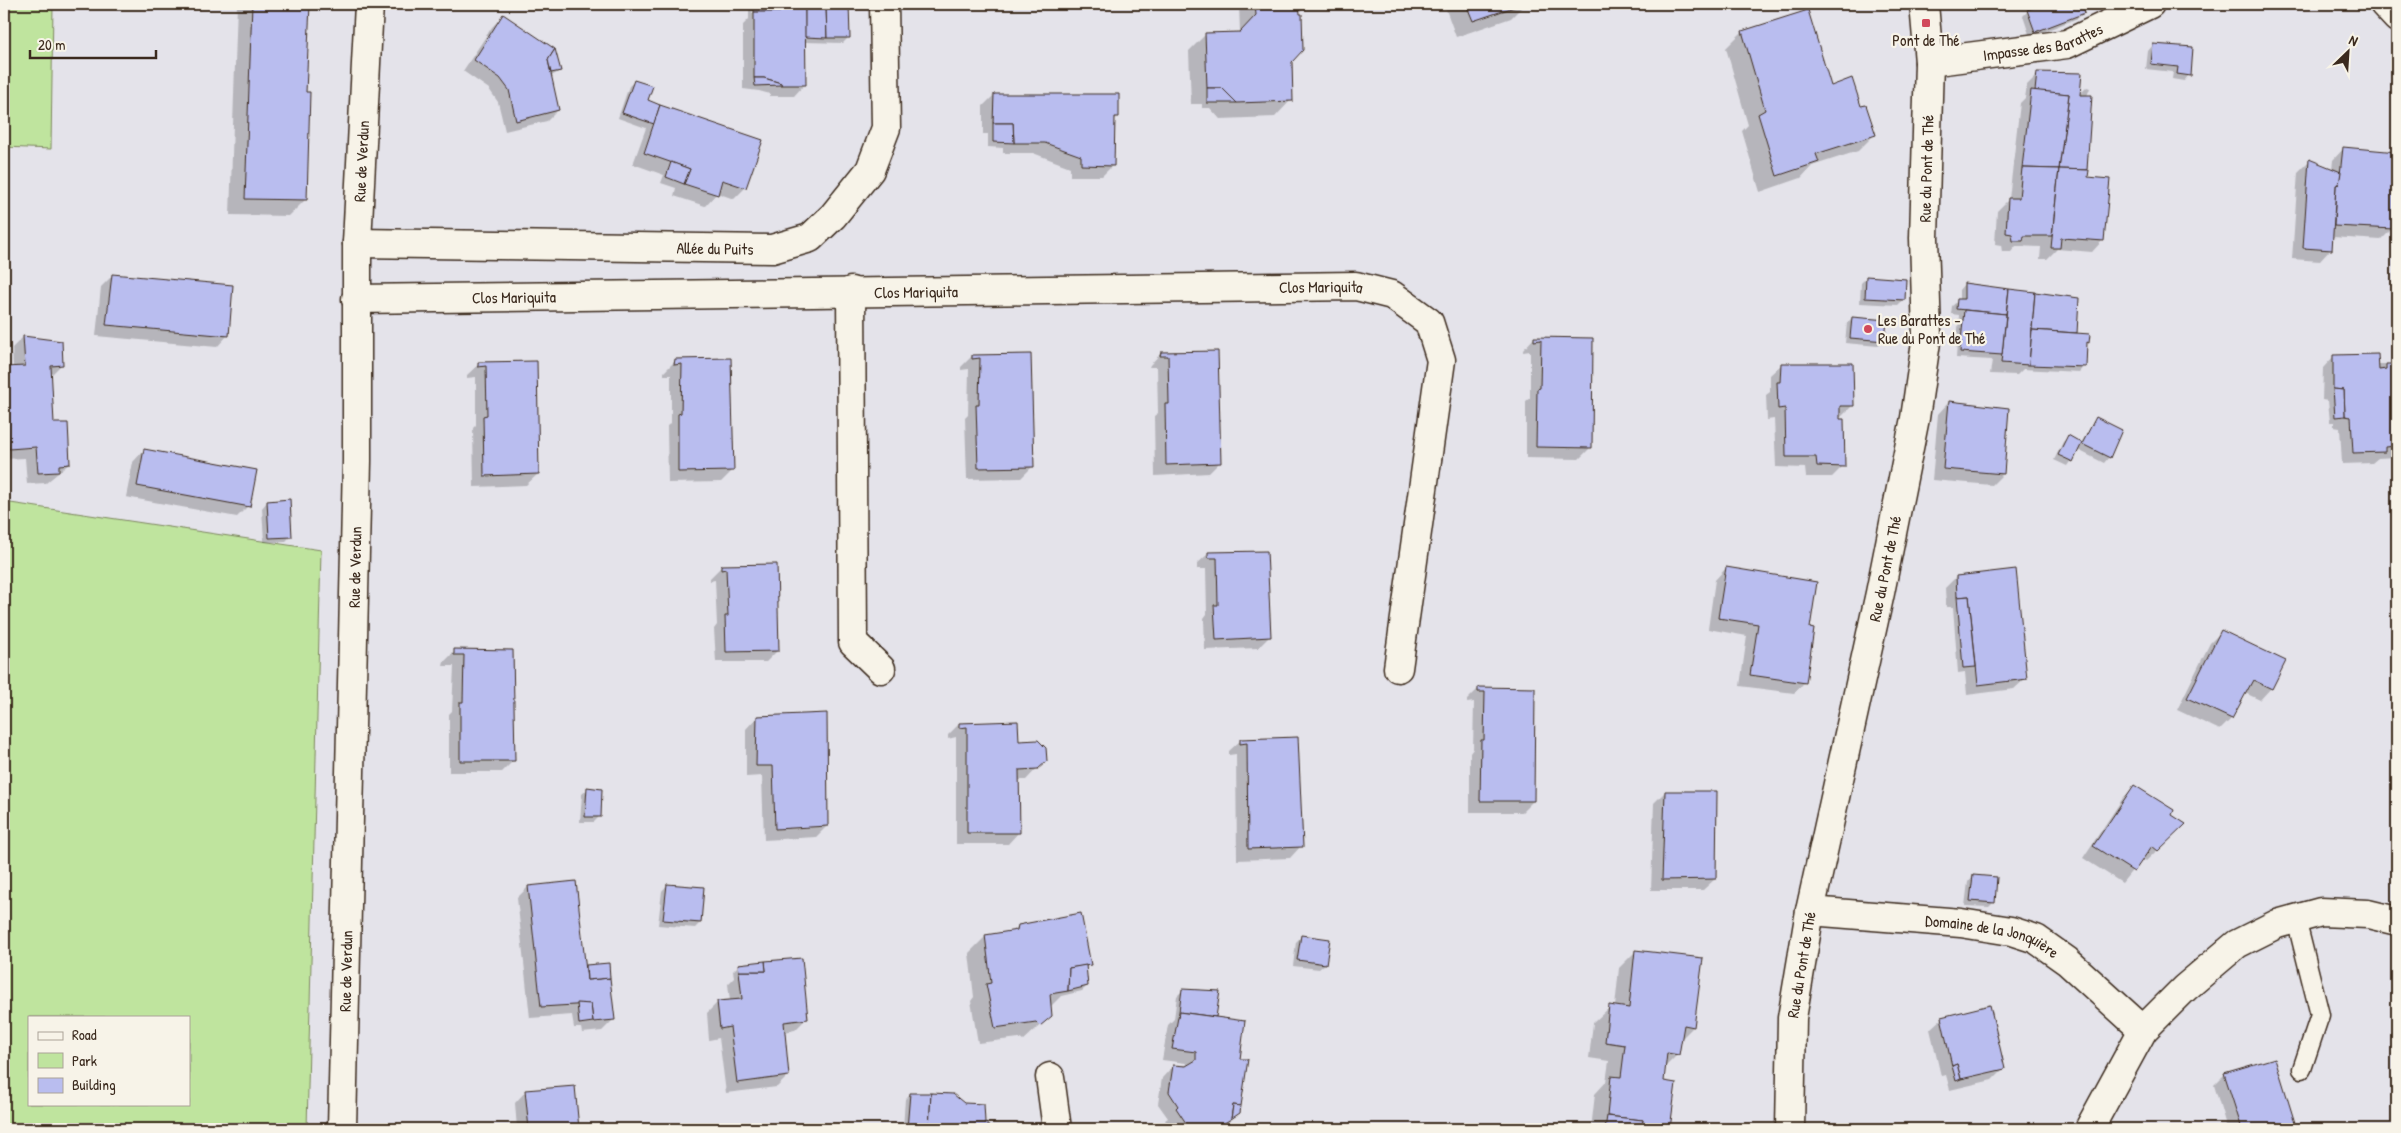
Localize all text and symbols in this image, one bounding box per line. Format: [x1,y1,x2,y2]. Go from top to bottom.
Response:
marker: Pont de Thé [1920,17,1932,29]
street label: Impasse des Barattes [1982,17,2106,66]
scale bar [30,28,156,60]
north arrow [2324,28,2374,78]
place label: Pont de Thé [1892,29,1960,51]
text: N [2346,30,2362,50]
text: 20 m [38,34,65,55]
street label: Rue du Pont de Thé [1913,114,1939,223]
street label: Rue de Verdun [348,120,374,203]
street label: Allée du Puits [676,237,754,260]
street label: Clos Mariquita [1279,275,1365,298]
street label: Clos Mariquita [874,280,958,303]
street label: Clos Mariquita [472,285,556,308]
place label: Les Barattes - Rue du Pont de Thé [1878,309,1986,349]
marker: Les Barattes - Rue du Pont de Thé [1862,323,1874,335]
street label: Rue du Pont de Thé [1863,513,1906,624]
street label: Rue de Verdun [343,526,367,608]
street label: Rue du Pont de Thé [1781,909,1821,1020]
street label: Domaine de la Jonquière [1924,909,2064,963]
street label: Rue de Verdun [334,930,357,1012]
legend [28,1016,190,1106]
text: Road [72,1024,97,1045]
text: Park [72,1050,97,1071]
text: Building [72,1074,116,1095]

